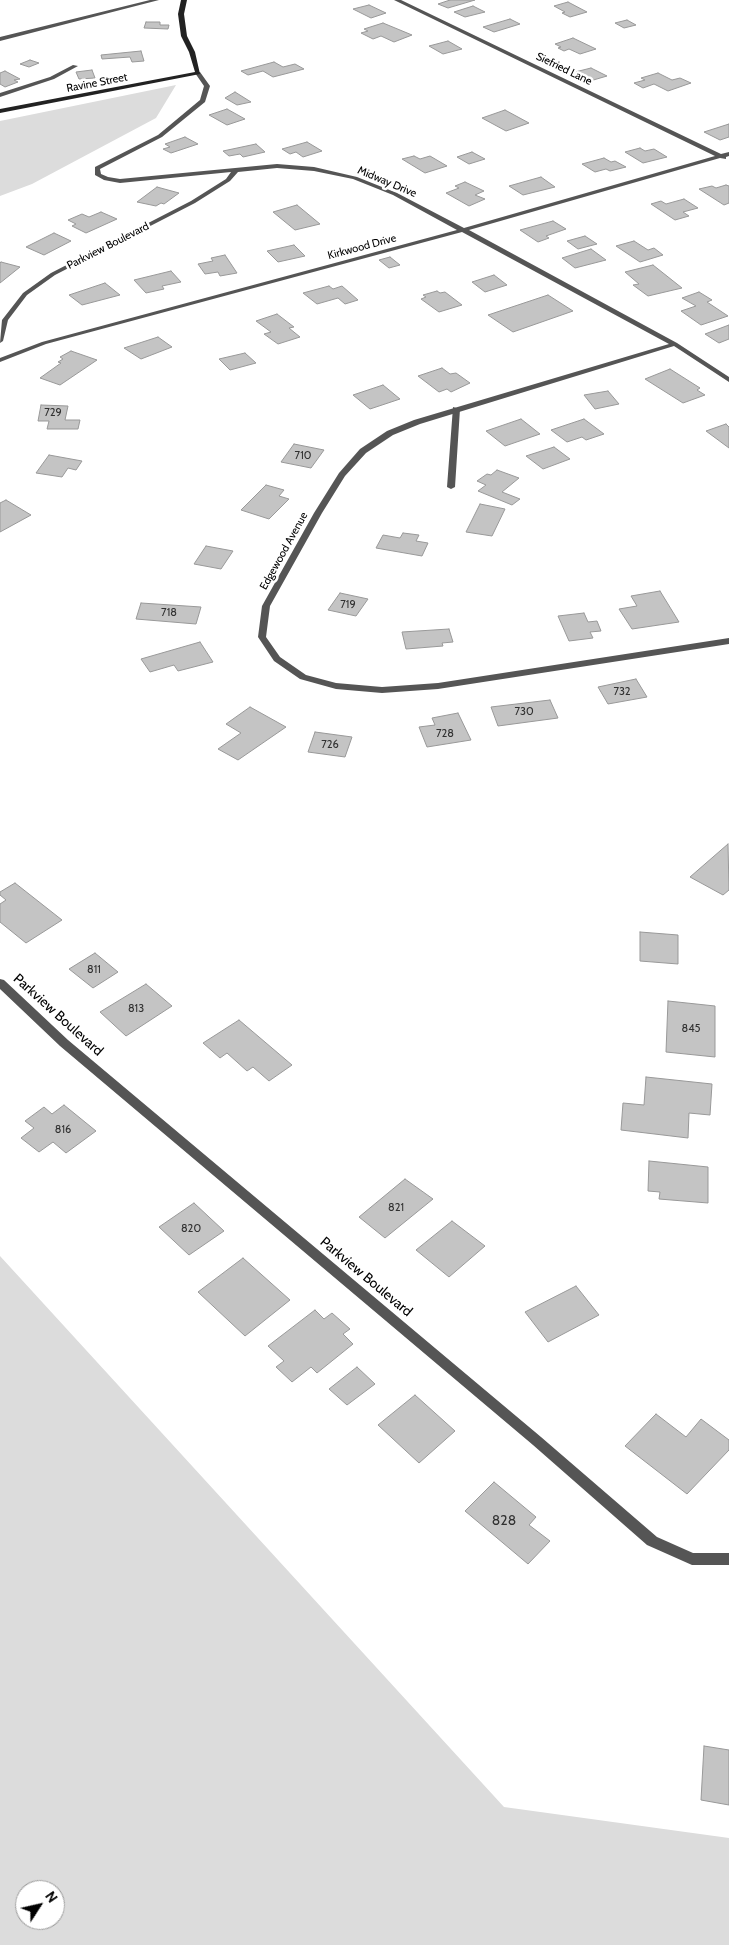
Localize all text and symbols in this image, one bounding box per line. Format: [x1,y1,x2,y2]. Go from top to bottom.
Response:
street label: Siefried Lane [534,50,594,88]
street label: Ravine Street [65,71,129,95]
street label: Midway Drive [355,164,419,200]
street label: Parkview Boulevard [65,220,151,272]
street label: Kirkwood Drive [326,232,398,262]
house number: 729 [44,406,62,420]
house number: 710 [295,449,311,463]
street label: Edgewood Avenue [257,510,311,592]
house number: 719 [340,598,356,612]
house number: 718 [161,606,177,620]
house number: 732 [613,685,631,699]
house number: 730 [514,705,534,719]
house number: 728 [436,727,454,741]
house number: 726 [321,738,339,752]
house number: 811 [87,963,101,977]
street label: Parkview Boulevard [10,970,106,1060]
house number: 813 [128,1002,144,1016]
house number: 845 [682,1022,700,1036]
house number: 816 [55,1123,71,1137]
house number: 821 [388,1201,404,1215]
house number: 820 [181,1222,201,1236]
street label: Parkview Boulevard [317,1234,415,1320]
house number: 828 [492,1513,516,1529]
north arrow [15,1880,65,1930]
text: N [41,1888,62,1906]

